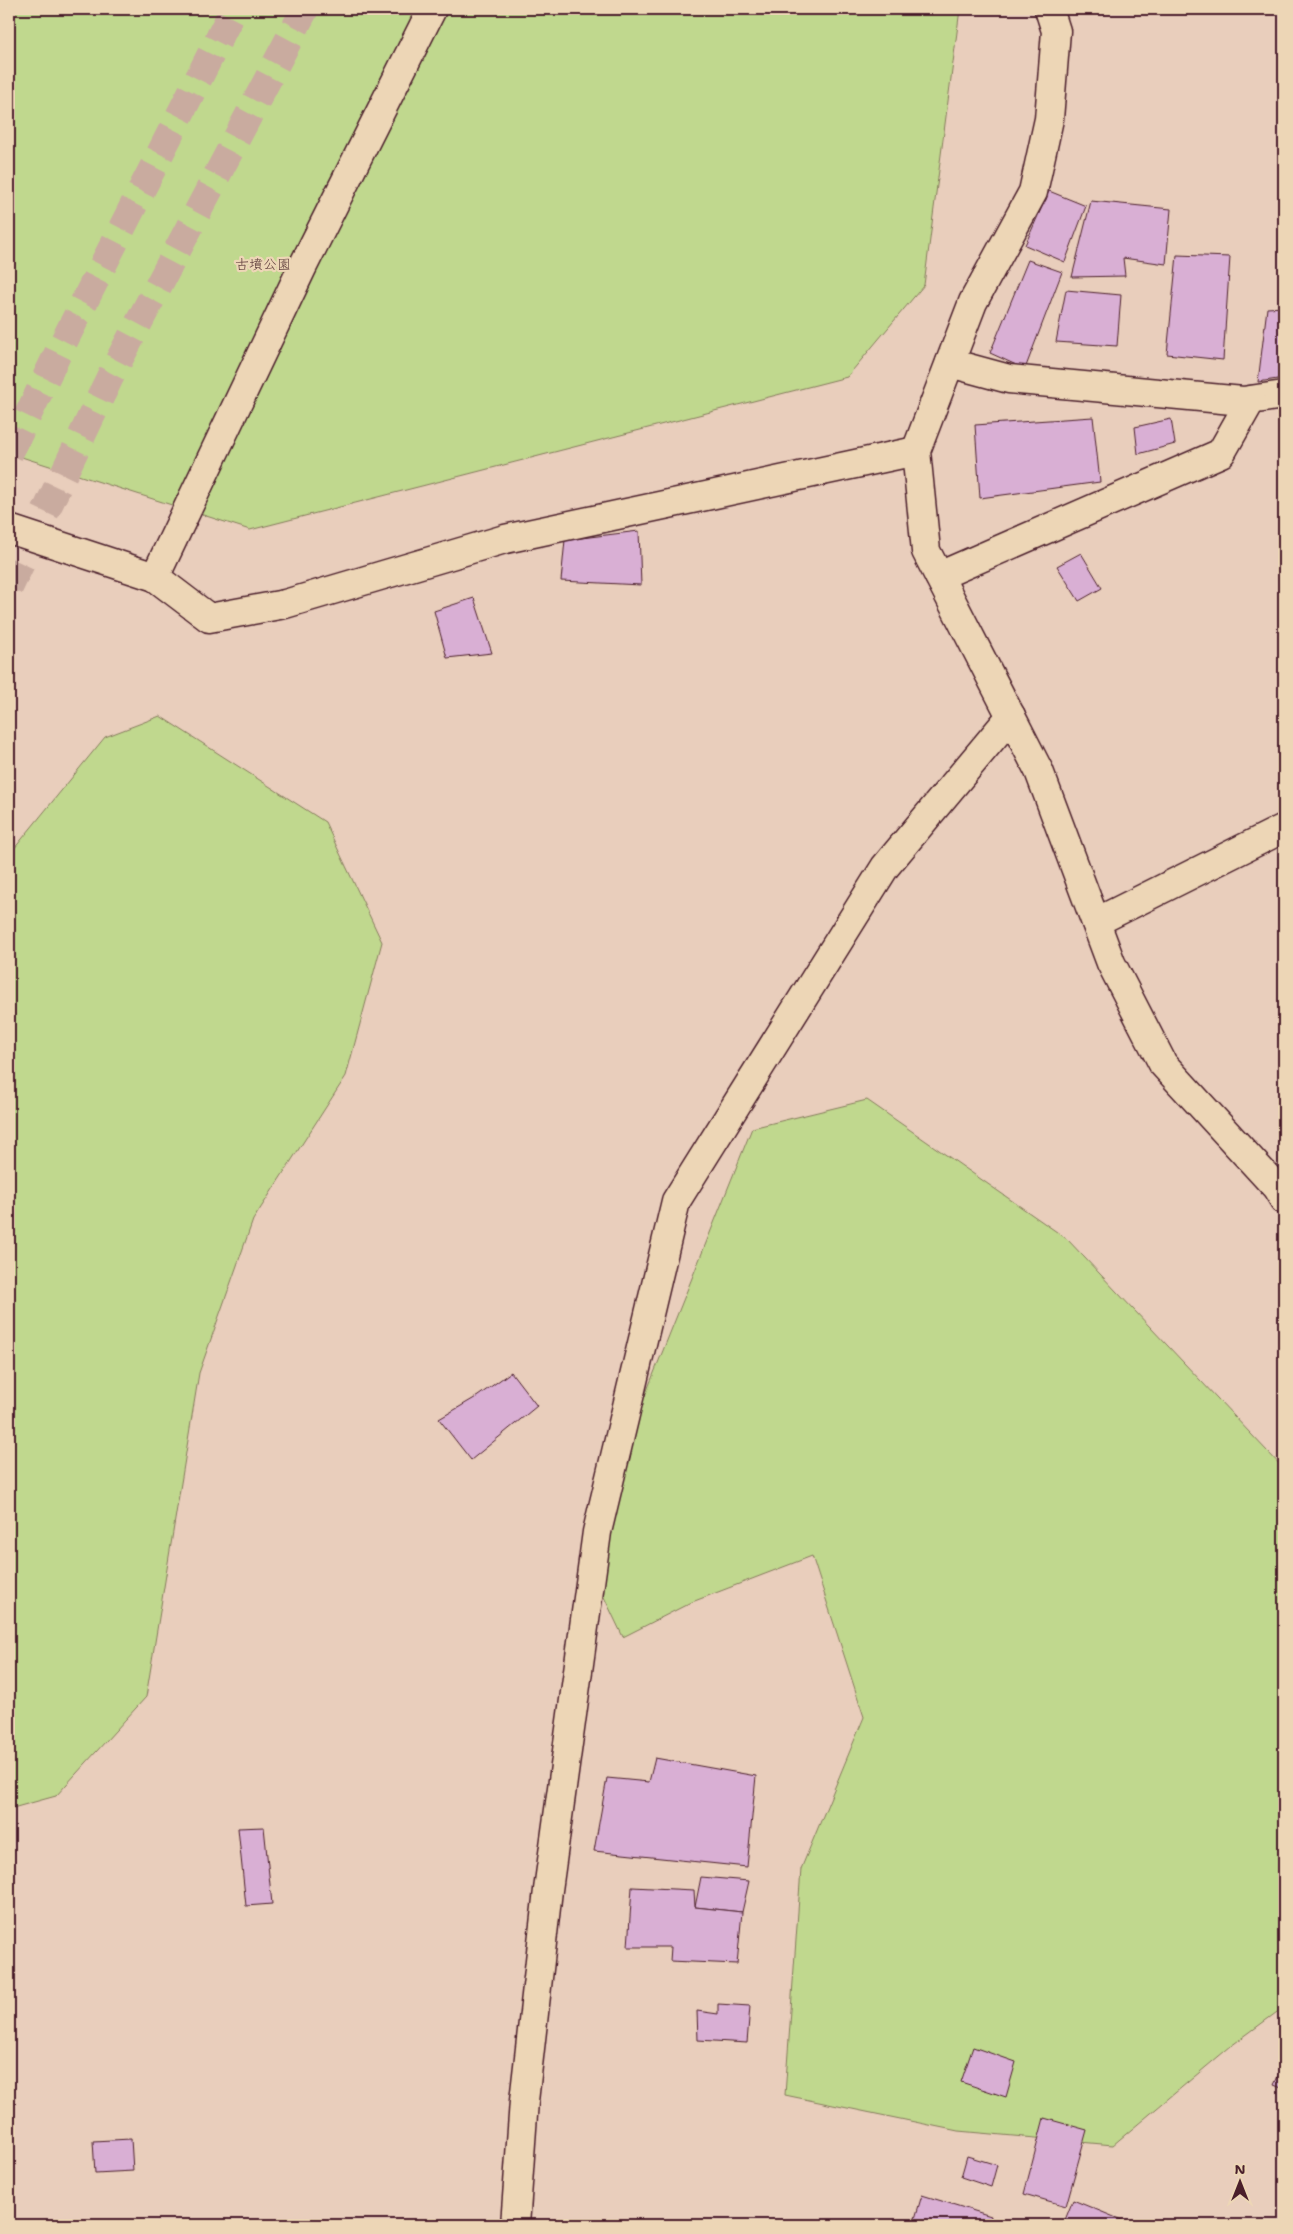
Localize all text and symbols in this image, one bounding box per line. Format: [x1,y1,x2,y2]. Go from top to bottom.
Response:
park label: 古墳公園 [235,255,291,273]
north arrow [1216,2156,1266,2206]
text: N [1234,2160,1246,2178]

